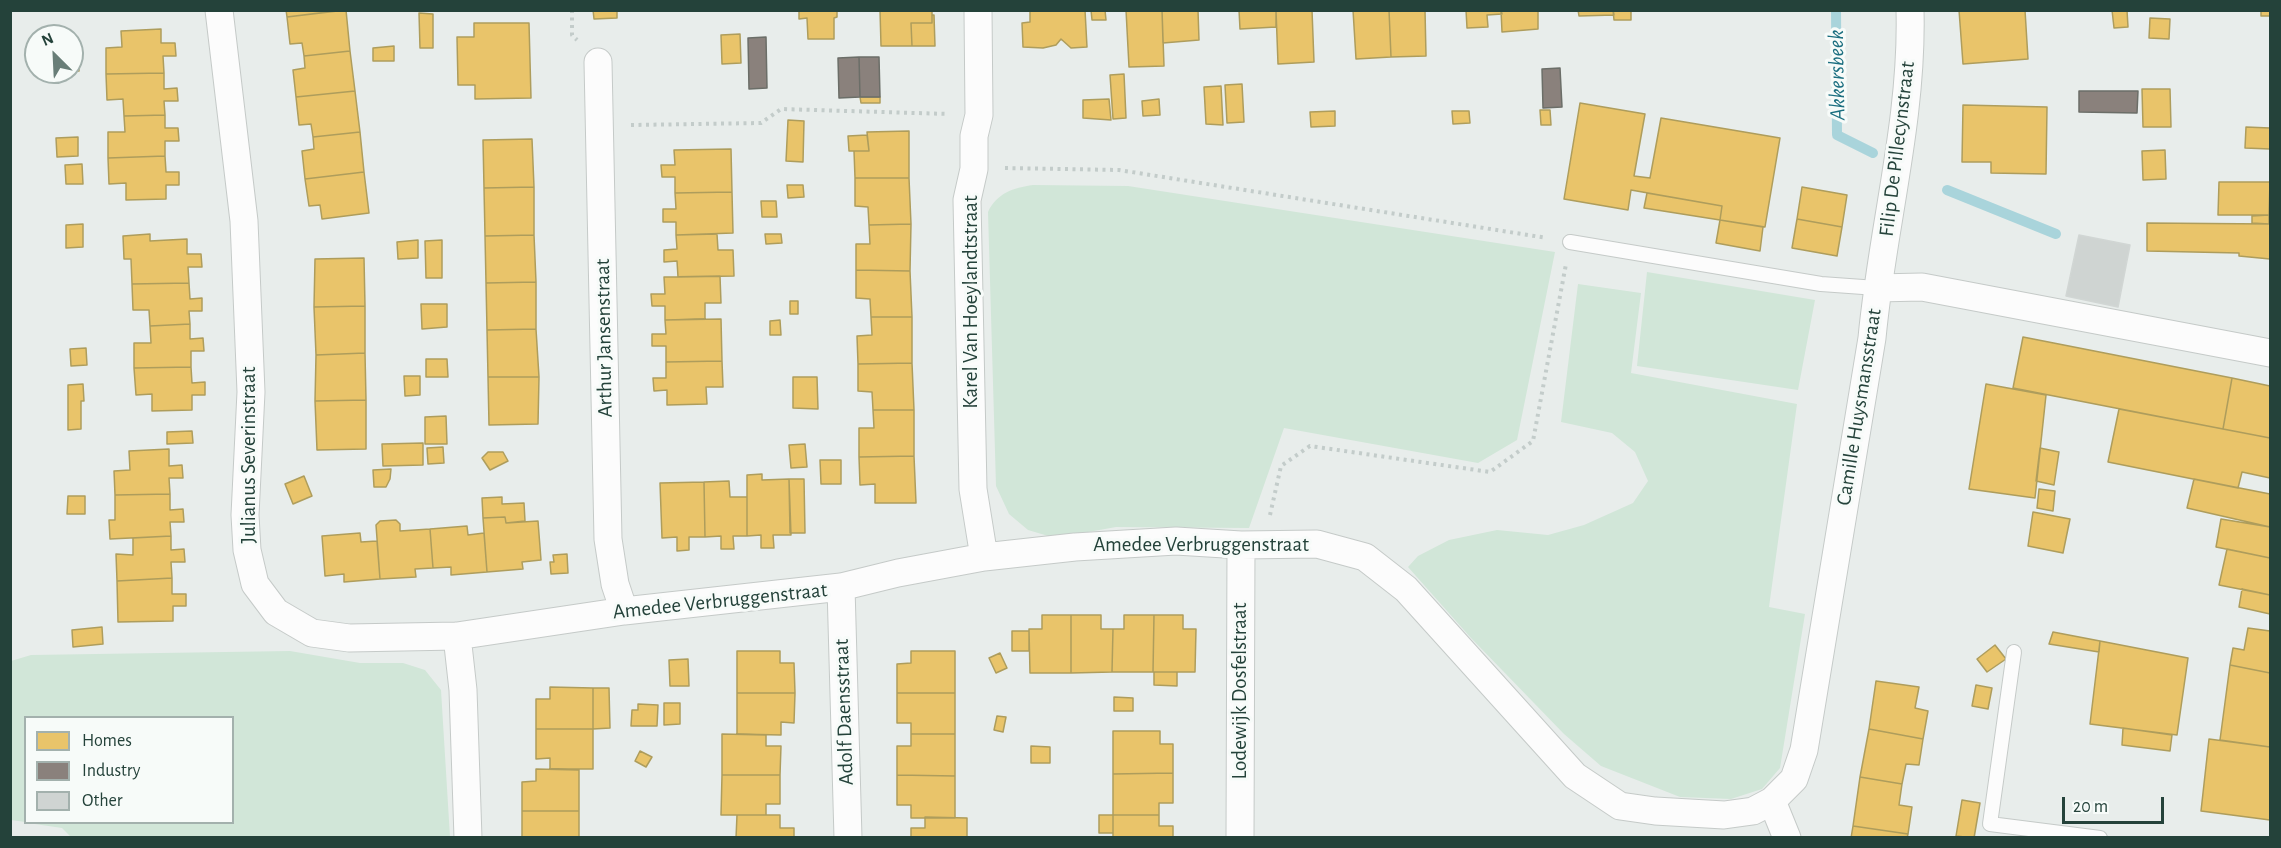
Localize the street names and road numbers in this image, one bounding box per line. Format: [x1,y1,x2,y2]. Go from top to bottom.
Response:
street label: Filip De Pillecynstraat [1874,60,1920,238]
street label: Karel Van Hoeylandtstraat [958,195,984,409]
street label: Arthur Jansenstraat [590,258,618,418]
street label: Camille Huysmansstraat [1831,307,1887,507]
street label: Julianus Severinstraat [236,367,262,543]
street label: Amedee Verbruggenstraat [1093,532,1309,558]
street label: Amedee Verbruggenstraat [611,577,829,625]
street label: Lodewijk Dosfelstraat [1227,603,1253,779]
street label: Adolf Daensstraat [829,638,859,786]

